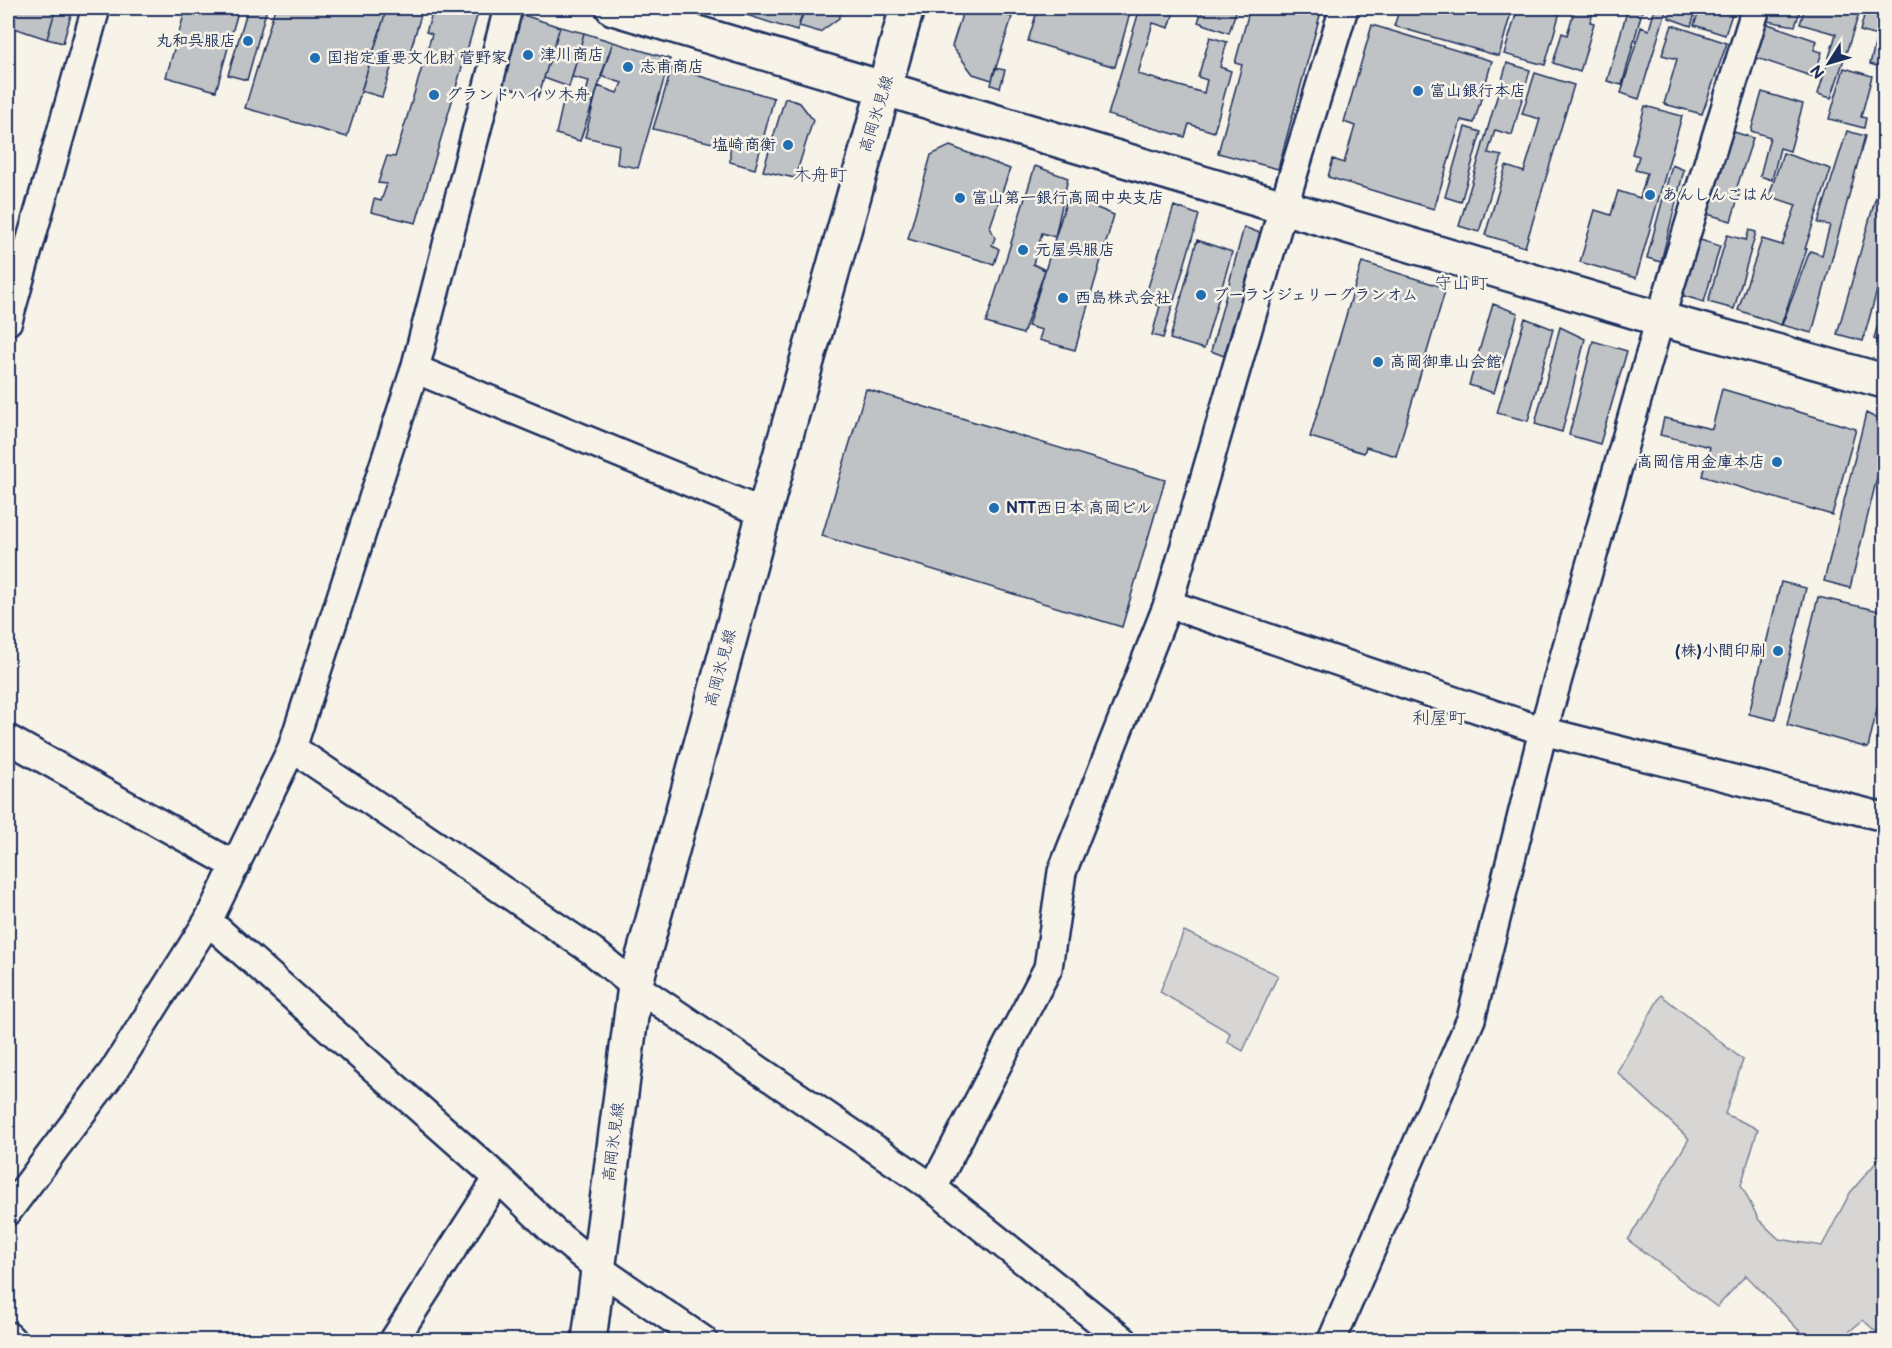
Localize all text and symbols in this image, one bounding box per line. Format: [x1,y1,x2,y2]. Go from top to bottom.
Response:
place label: 丸和呉服店 [156,32,236,51]
north arrow [1799,33,1859,93]
marker: 丸和呉服店 [241,34,255,48]
place label: 津川商店 [540,46,604,65]
marker: 津川商店 [521,48,535,62]
place label: 国指定重要文化財 菅野家 [327,49,507,68]
marker: 国指定重要文化財 菅野家 [308,51,322,65]
place label: 志甫商店 [640,58,704,77]
marker: 志甫商店 [621,60,635,74]
text: N [1807,61,1829,82]
street label: 高岡氷見線 [856,73,898,155]
place label: 富山銀行本店 [1430,82,1526,101]
marker: 富山銀行本店 [1411,84,1425,98]
place label: グランドハイツ木舟 [446,86,590,105]
marker: グランドハイツ木舟 [427,88,441,102]
place label: 塩崎商衡 [712,136,776,155]
marker: 塩崎商衡 [781,138,795,152]
district label: 木舟町 [793,165,847,186]
place label: あんしんごはん [1662,186,1774,205]
marker: あんしんごはん [1643,188,1657,202]
place label: 富山第一銀行高岡中央支店 [972,189,1164,208]
marker: 富山第一銀行高岡中央支店 [953,191,967,205]
place label: 元屋呉服店 [1035,241,1115,260]
marker: 元屋呉服店 [1016,243,1030,257]
district label: 守山町 [1434,273,1488,294]
place label: ブーランジェリーグランオム [1213,286,1418,305]
marker: ブーランジェリーグランオム [1194,288,1208,302]
place label: 西島株式会社 [1075,289,1171,308]
marker: 西島株式会社 [1056,291,1070,305]
place label: 高岡御車山会館 [1390,353,1502,372]
marker: 高岡御車山会館 [1371,355,1385,369]
place label: 高岡信用金庫本店 [1637,453,1765,472]
marker: 高岡信用金庫本店 [1770,455,1784,469]
place label: NTT西日本 高岡ビル [1006,499,1152,518]
marker: NTT西日本 高岡ビル [987,501,1001,515]
street label: 高岡氷見線 [701,627,741,709]
place label: (株)小間印刷 [1675,642,1766,661]
marker: (株)小間印刷 [1771,644,1785,658]
district label: 利屋町 [1412,708,1466,729]
street label: 高岡氷見線 [600,1101,628,1183]

